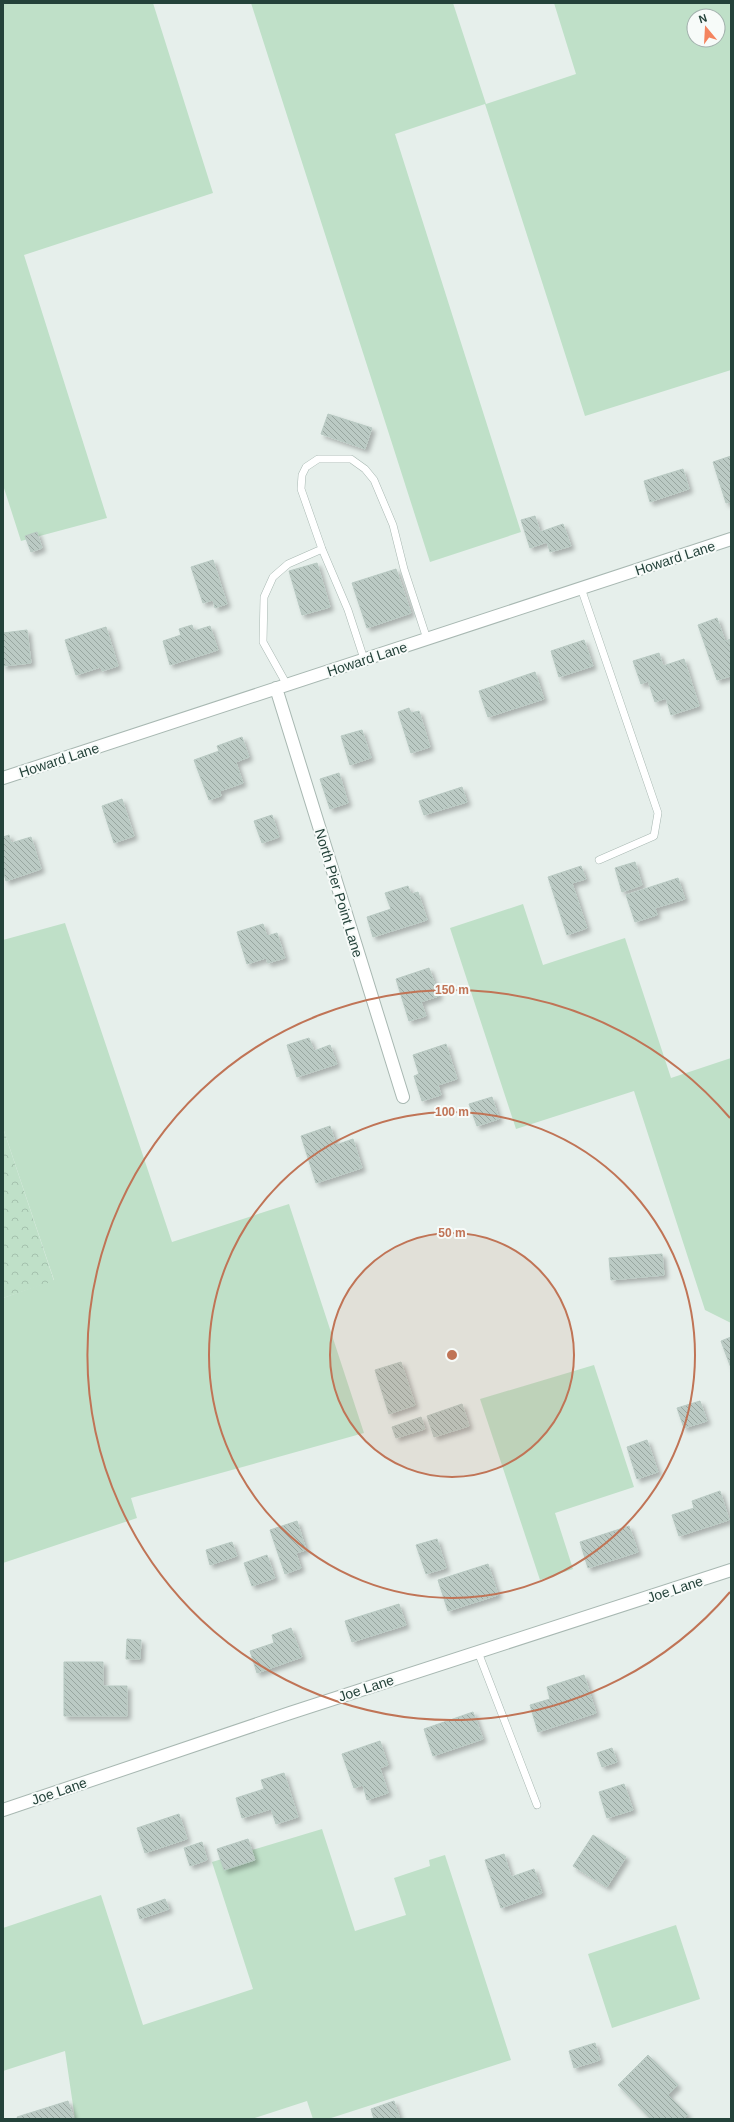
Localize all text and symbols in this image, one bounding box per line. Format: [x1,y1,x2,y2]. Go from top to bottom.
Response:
north arrow [686,8,726,48]
text: N [697,12,709,25]
street label: Howard Lane [633,537,717,578]
street label: Howard Lane [325,638,409,679]
street label: Howard Lane [17,739,101,780]
street label: North Pier Point Lane [312,827,366,960]
text: 150 m [435,983,469,997]
text: 100 m [435,1105,469,1119]
text: 50 m [438,1226,466,1240]
centre of rings [445,1348,459,1362]
street label: Joe Lane [645,1572,705,1606]
street label: Joe Lane [336,1671,396,1705]
street label: Joe Lane [29,1774,89,1808]

